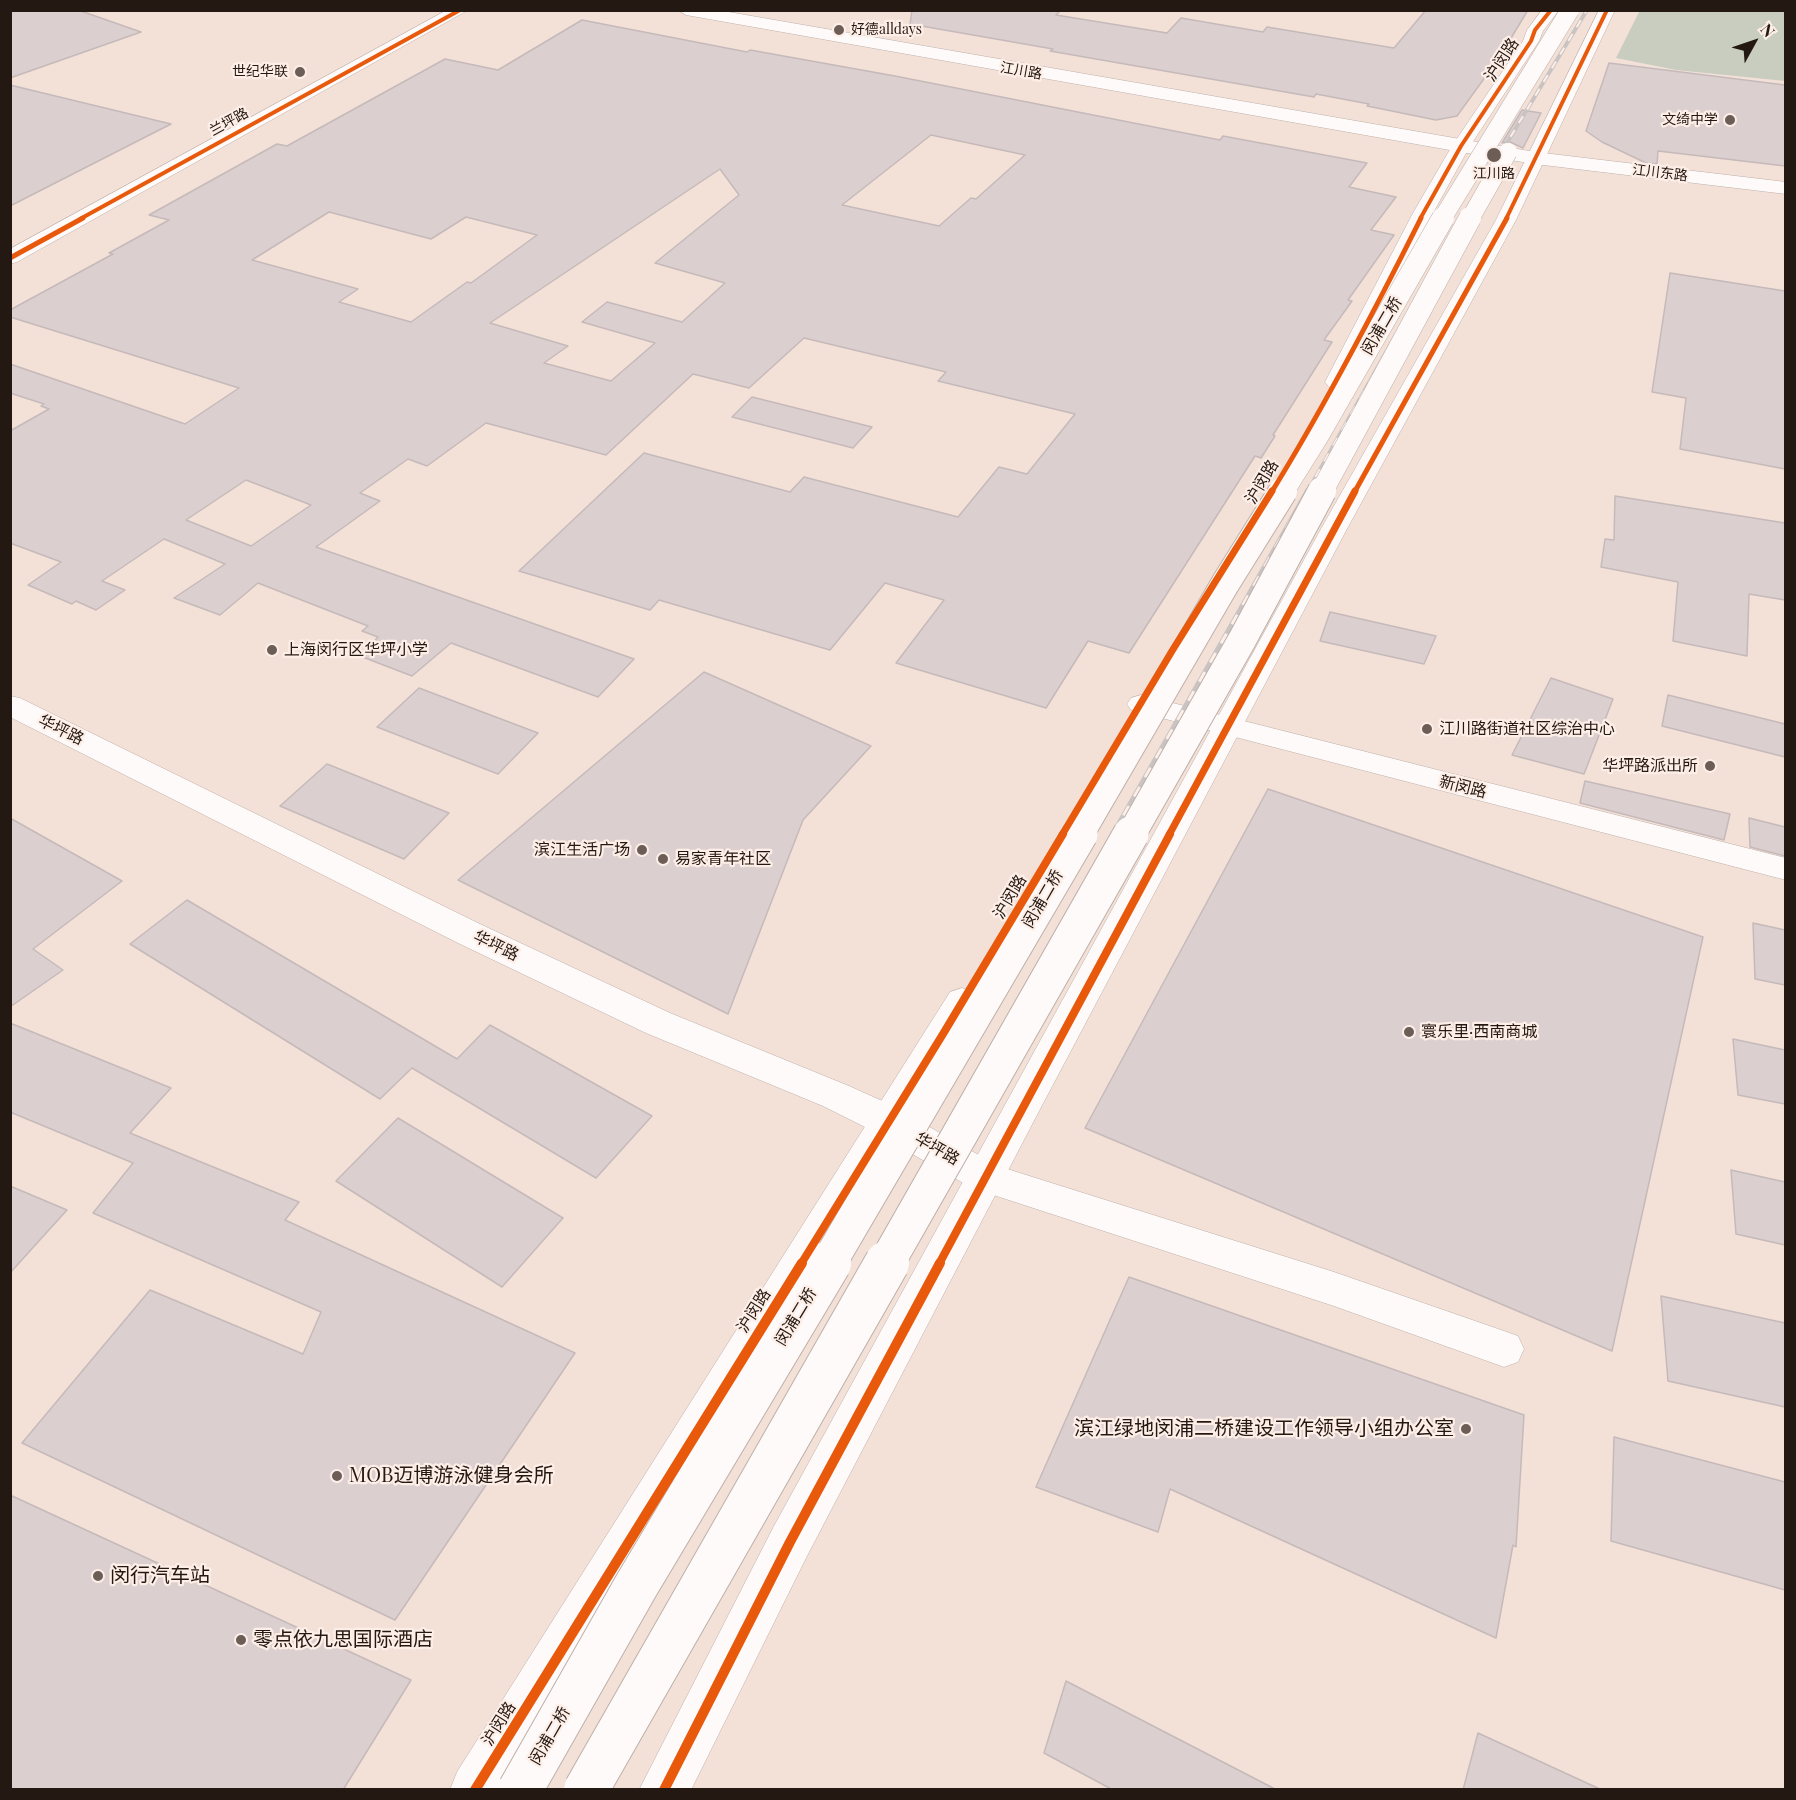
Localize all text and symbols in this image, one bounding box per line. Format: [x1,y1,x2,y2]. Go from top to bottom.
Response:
north arrow [1724,12,1784,72]
text: N [1756,19,1780,41]
place label: 好德alldays [851,22,922,38]
marker: 好德alldays [832,23,846,37]
street label: 沪闵路 [1481,35,1523,85]
street label: 江川路 [999,59,1043,83]
place label: 世纪华联 [232,64,288,80]
marker: 世纪华联 [293,65,307,79]
street label: 兰坪路 [207,104,251,140]
place label: 文绮中学 [1662,112,1718,128]
marker: 文绮中学 [1723,113,1737,127]
marker: 江川路 [1485,146,1503,164]
street label: 江川东路 [1631,161,1689,185]
place label: 江川路 [1473,166,1515,182]
street label: 闵浦二桥 [1358,293,1406,359]
street label: 沪闵路 [1241,456,1283,508]
place label: 上海闵行区华坪小学 [284,640,428,660]
marker: 上海闵行区华坪小学 [265,643,279,657]
street label: 华坪路 [35,711,87,749]
place label: 江川路街道社区综治中心 [1439,719,1615,739]
marker: 江川路街道社区综治中心 [1420,722,1434,736]
place label: 华坪路派出所 [1602,756,1698,776]
marker: 华坪路派出所 [1703,759,1717,773]
street label: 新闵路 [1437,772,1489,802]
place label: 滨江生活广场 [534,840,630,860]
marker: 滨江生活广场 [635,843,649,857]
place label: 易家青年社区 [675,849,771,869]
marker: 易家青年社区 [656,852,670,866]
street label: 闵浦二桥 [1019,866,1067,932]
street label: 沪闵路 [989,871,1031,923]
street label: 华坪路 [470,927,522,965]
place label: 寰乐里·西南商城 [1421,1022,1537,1042]
marker: 寰乐里·西南商城 [1402,1025,1416,1039]
street label: 华坪路 [911,1129,963,1169]
street label: 闵浦二桥 [771,1285,821,1349]
street label: 沪闵路 [733,1286,775,1336]
place label: 滨江绿地闵浦二桥建设工作领导小组办公室 [1074,1417,1454,1441]
marker: 滨江绿地闵浦二桥建设工作领导小组办公室 [1459,1422,1473,1436]
place label: MOB迈博游泳健身会所 [349,1464,553,1488]
marker: MOB迈博游泳健身会所 [330,1469,344,1483]
place label: 闵行汽车站 [110,1564,210,1588]
marker: 闵行汽车站 [91,1569,105,1583]
place label: 零点依九思国际酒店 [253,1628,433,1652]
marker: 零点依九思国际酒店 [234,1633,248,1647]
street label: 沪闵路 [478,1699,520,1749]
street label: 闵浦二桥 [526,1703,574,1769]

